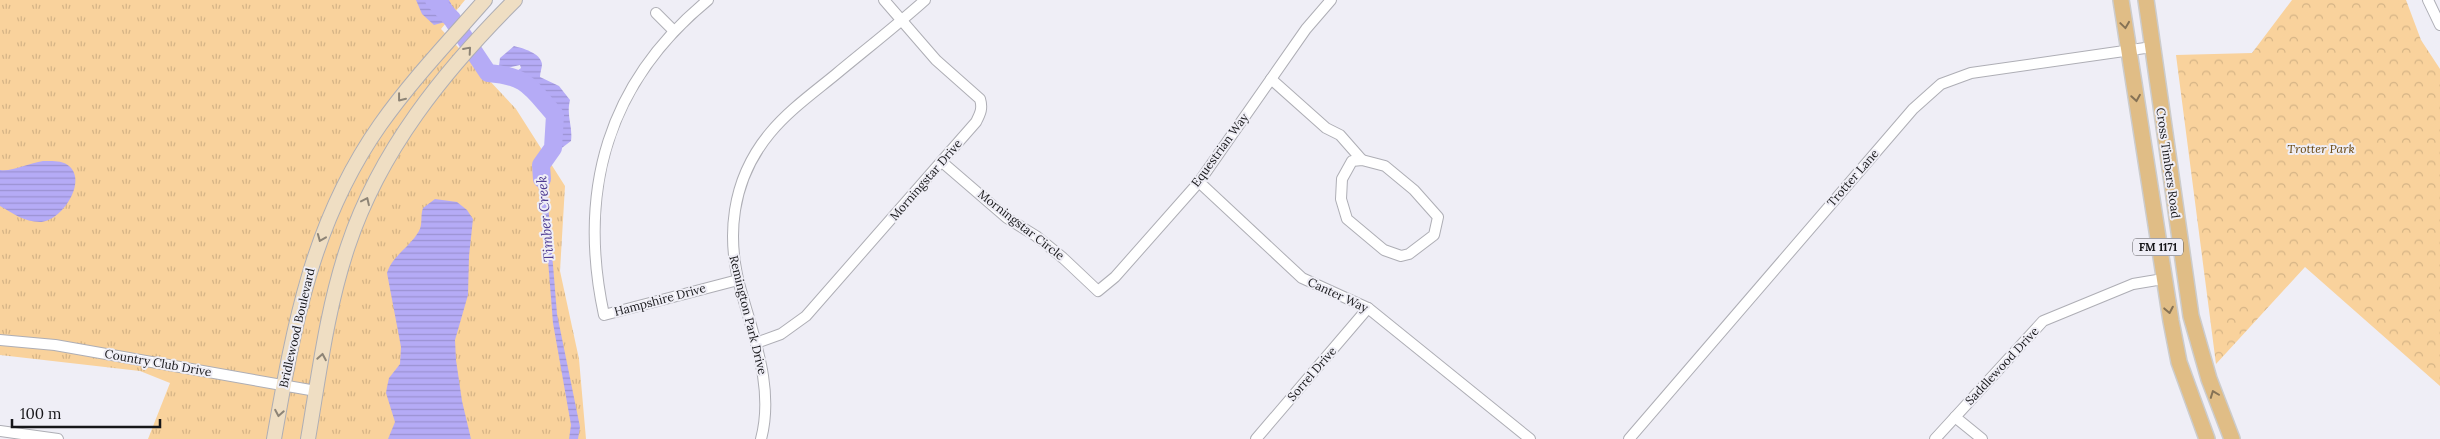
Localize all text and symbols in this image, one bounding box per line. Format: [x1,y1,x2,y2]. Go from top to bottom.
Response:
one-way arrow [2119,20,2129,29]
one-way arrow [463,46,472,55]
one-way arrow [398,92,406,101]
one-way arrow [2130,93,2140,102]
street label: Cross Timbers Road [2153,107,2184,219]
street label: Equestrian Way [1188,109,1252,189]
street label: Morningstar Drive [886,136,965,223]
park label: Trotter Park [2287,141,2355,156]
street label: Trotter Lane [1824,146,1882,209]
water label: Timber Creek [532,175,558,263]
street label: Morningstar Circle [975,186,1068,263]
one-way arrow [360,197,371,206]
one-way arrow [316,234,326,242]
road number: FM 1171 [2133,238,2183,256]
street label: Remington Park Drive [726,254,771,376]
street label: Bridlewood Boulevard [275,267,318,389]
street label: Canter Way [1306,274,1371,315]
street label: Hampshire Drive [612,280,708,319]
one-way arrow [2164,306,2174,315]
street label: Saddlewood Drive [1962,323,2042,408]
street label: Sorrel Drive [1284,343,1340,404]
street label: Country Club Drive [103,346,213,379]
one-way arrow [317,352,327,361]
one-way arrow [2210,390,2220,399]
scale bar [12,396,160,428]
text: 100 m [20,404,61,423]
one-way arrow [274,409,284,417]

